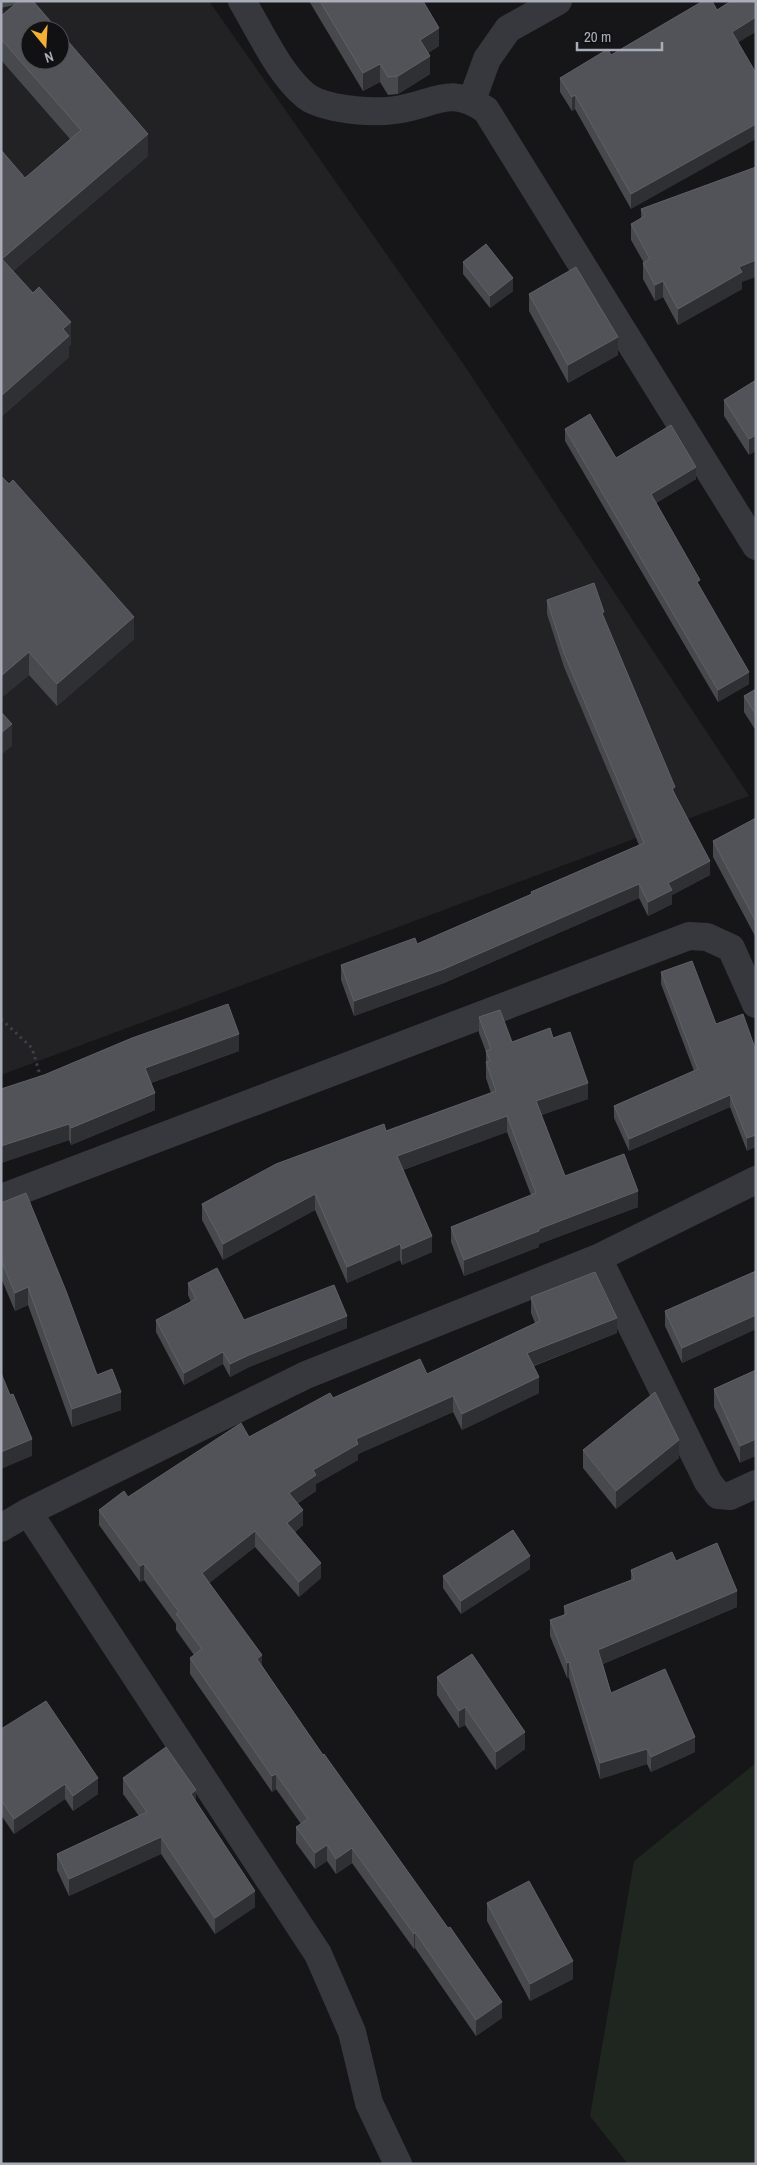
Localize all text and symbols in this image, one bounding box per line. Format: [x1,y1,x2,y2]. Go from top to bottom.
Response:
north arrow [20,20,70,70]
scale bar [577,20,662,52]
text: 20 m [584,26,611,47]
text: N [42,48,56,67]

